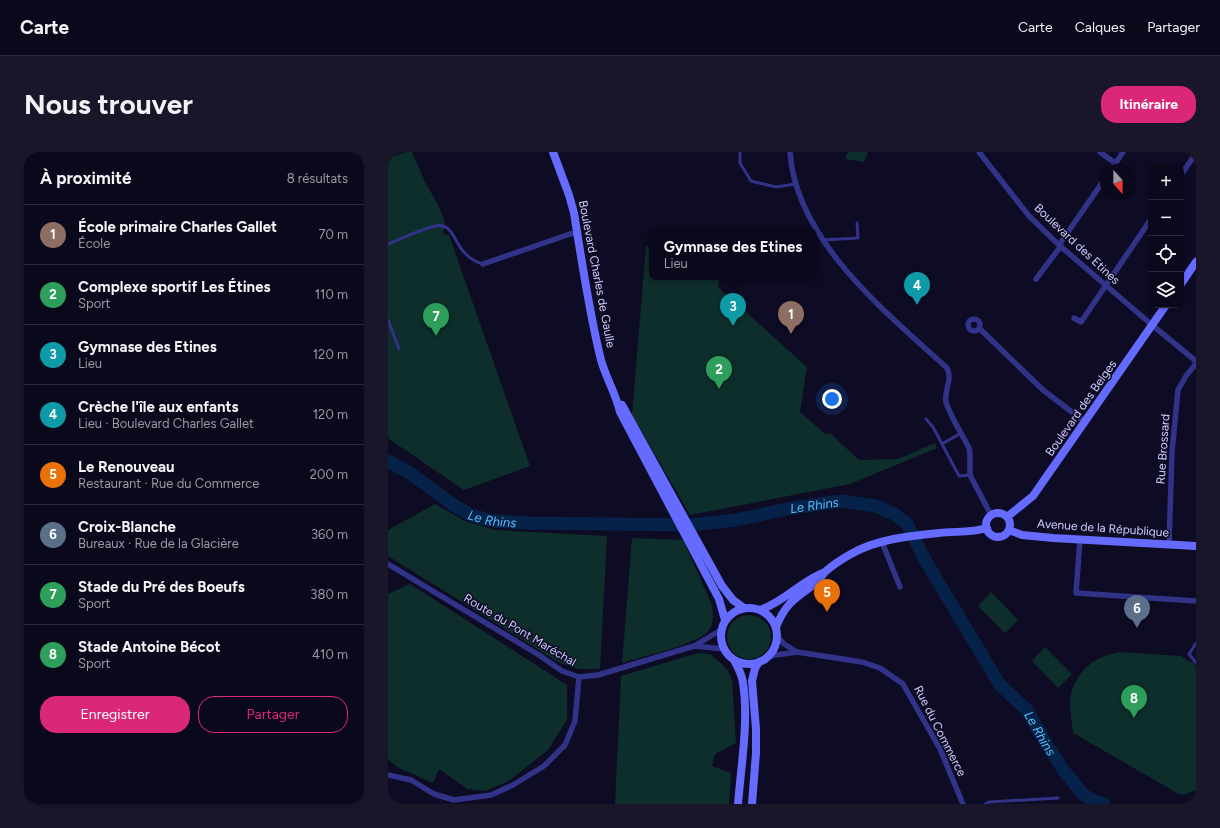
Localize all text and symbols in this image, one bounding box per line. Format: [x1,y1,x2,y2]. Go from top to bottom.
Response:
text: Carte [20,16,69,39]
text: Carte [1018,19,1053,36]
text: Calques [1075,19,1125,36]
text: Partager [1147,19,1200,36]
button: Itinéraire [1101,86,1196,123]
text: Nous trouver [24,87,193,121]
north arrow [1100,164,1136,200]
map controls [1148,164,1184,308]
button: + [1148,164,1184,200]
text: À proximité [40,168,131,188]
text: 8 résultats [287,171,348,186]
street label: Boulevard Charles de Gaulle [576,199,618,349]
button: − [1148,200,1184,236]
street label: Boulevard des Etines [1031,201,1123,287]
text: École primaire Charles Gallet [78,218,277,236]
text: 1 [50,227,56,242]
text: 70 m [318,227,348,242]
popup [649,228,817,280]
text: École [78,236,110,251]
button: locate [1148,236,1184,272]
text: Gymnase des Etines [664,238,802,256]
text: Lieu [664,256,688,271]
pin: 4 [904,272,930,305]
button: layers [1148,272,1184,308]
text: Complexe sportif Les Étines [78,278,270,296]
text: 2 [49,287,57,302]
text: 110 m [315,287,348,302]
pin: 3 [720,293,746,326]
text: Sport [78,296,111,311]
pin: 1 [778,301,804,334]
pin: 7 [423,303,449,336]
text: Gymnase des Etines [78,338,217,356]
text: 3 [49,347,57,362]
text: 120 m [313,347,348,362]
text: Lieu [78,356,102,371]
pin: 2 [706,356,732,389]
street label: Boulevard des Belges [1043,357,1120,459]
your location [822,389,842,409]
text: Crèche l'île aux enfants [78,398,239,416]
text: 4 [49,407,57,422]
text: 120 m [313,407,348,422]
street label: Rue Brossard [1154,413,1172,485]
text: Lieu · Boulevard Charles Gallet [78,416,254,431]
text: Le Renouveau [78,458,175,476]
text: 5 [49,467,57,482]
text: 200 m [310,467,348,482]
text: Restaurant · Rue du Commerce [78,476,259,491]
water label: Le Rhins [789,494,840,516]
water label: Le Rhins [466,507,517,530]
street label: Avenue de la République [1037,516,1170,540]
text: Croix-Blanche [78,518,176,536]
text: 6 [49,527,57,542]
text: 360 m [311,527,348,542]
text: Bureaux · Rue de la Glacière [78,536,239,551]
text: Stade du Pré des Boeufs [78,578,245,596]
pin: 5 [814,579,840,612]
text: 7 [49,587,57,602]
text: 380 m [310,587,348,602]
street label: Route du Pont Maréchal [461,591,579,669]
pin: 6 [1124,595,1150,628]
text: Sport [78,596,111,611]
text: Stade Antoine Bécot [78,638,220,656]
text: 8 [49,647,57,662]
text: 410 m [312,647,348,662]
text: Sport [78,656,111,671]
street label: Rue du Commerce [911,683,969,779]
pin: 8 [1121,685,1147,718]
button: Enregistrer [40,696,190,733]
button: Partager [198,696,348,733]
water label: Le Rhins [1022,708,1059,758]

